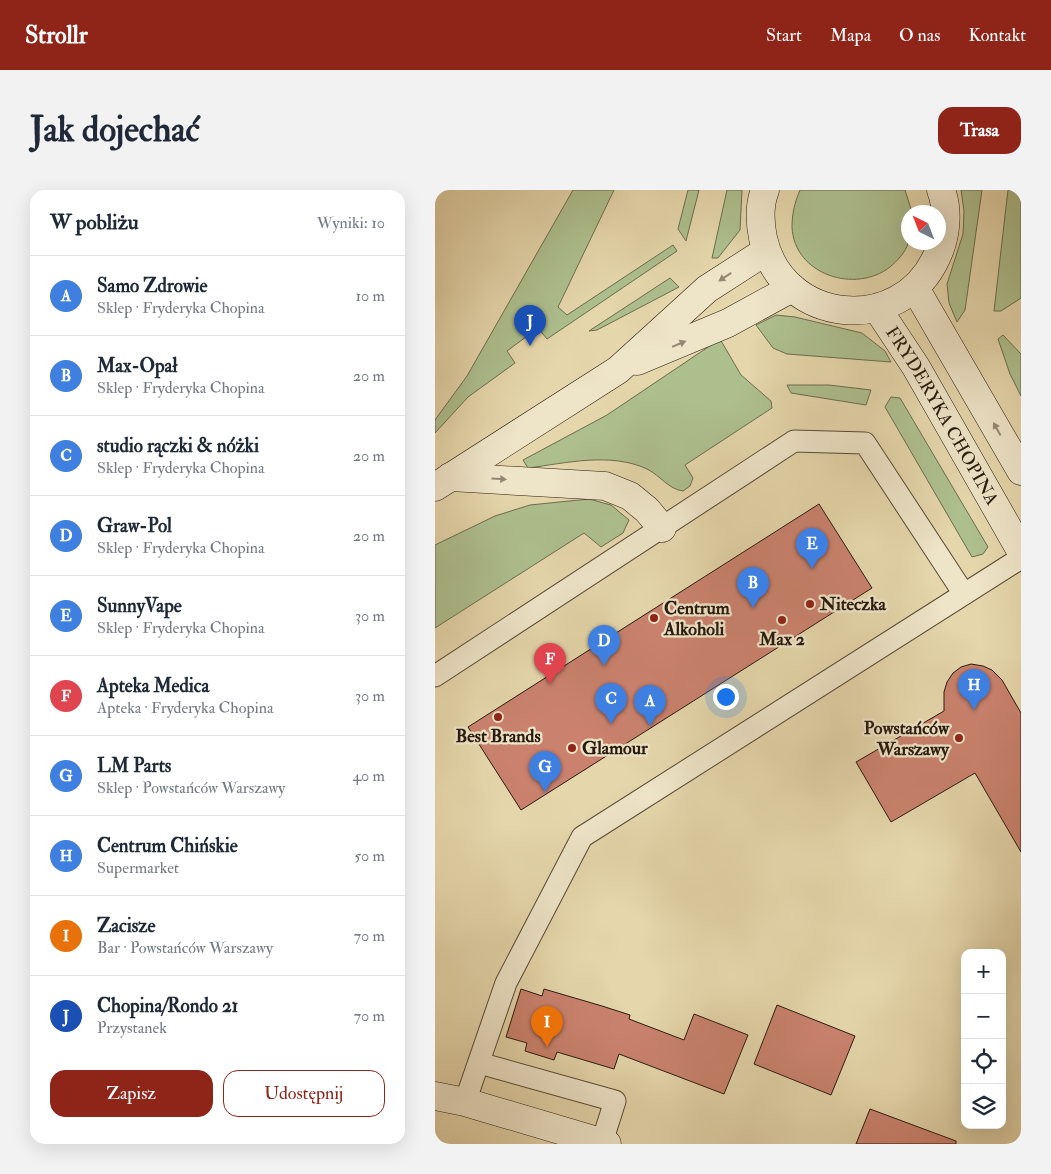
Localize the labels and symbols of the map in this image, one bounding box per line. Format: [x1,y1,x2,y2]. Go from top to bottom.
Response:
north arrow [901,205,946,250]
one-way arrow [718,273,731,282]
pin: J [514,305,546,346]
street label: FRYDERYKA CHOPINA [881,322,1004,510]
one-way arrow [672,340,687,348]
one-way arrow [993,421,1001,436]
one-way arrow [491,475,507,483]
pin: E [796,528,828,569]
pin: B [737,567,769,608]
place label: Niteczka [819,593,886,616]
place label: Centrum Alkoholi [663,597,731,641]
marker: Niteczka [804,598,816,610]
marker: Centrum Alkoholi [648,612,660,624]
marker: Max 2 [776,614,788,626]
pin: D [588,625,620,666]
place label: Max 2 [758,628,805,651]
pin: F [534,643,566,684]
pin: H [958,669,990,710]
pin: C [595,683,627,724]
your location [713,684,739,710]
pin: A [634,685,666,726]
marker: Best Brands [492,711,504,723]
place label: Powstańców Warszawy [864,717,950,761]
place label: Best Brands [455,725,541,748]
marker: Powstańców Warszawy [953,732,965,744]
place label: Glamour [582,737,648,760]
marker: Glamour [566,742,578,754]
pin: G [529,751,561,792]
pin: I [531,1006,563,1047]

